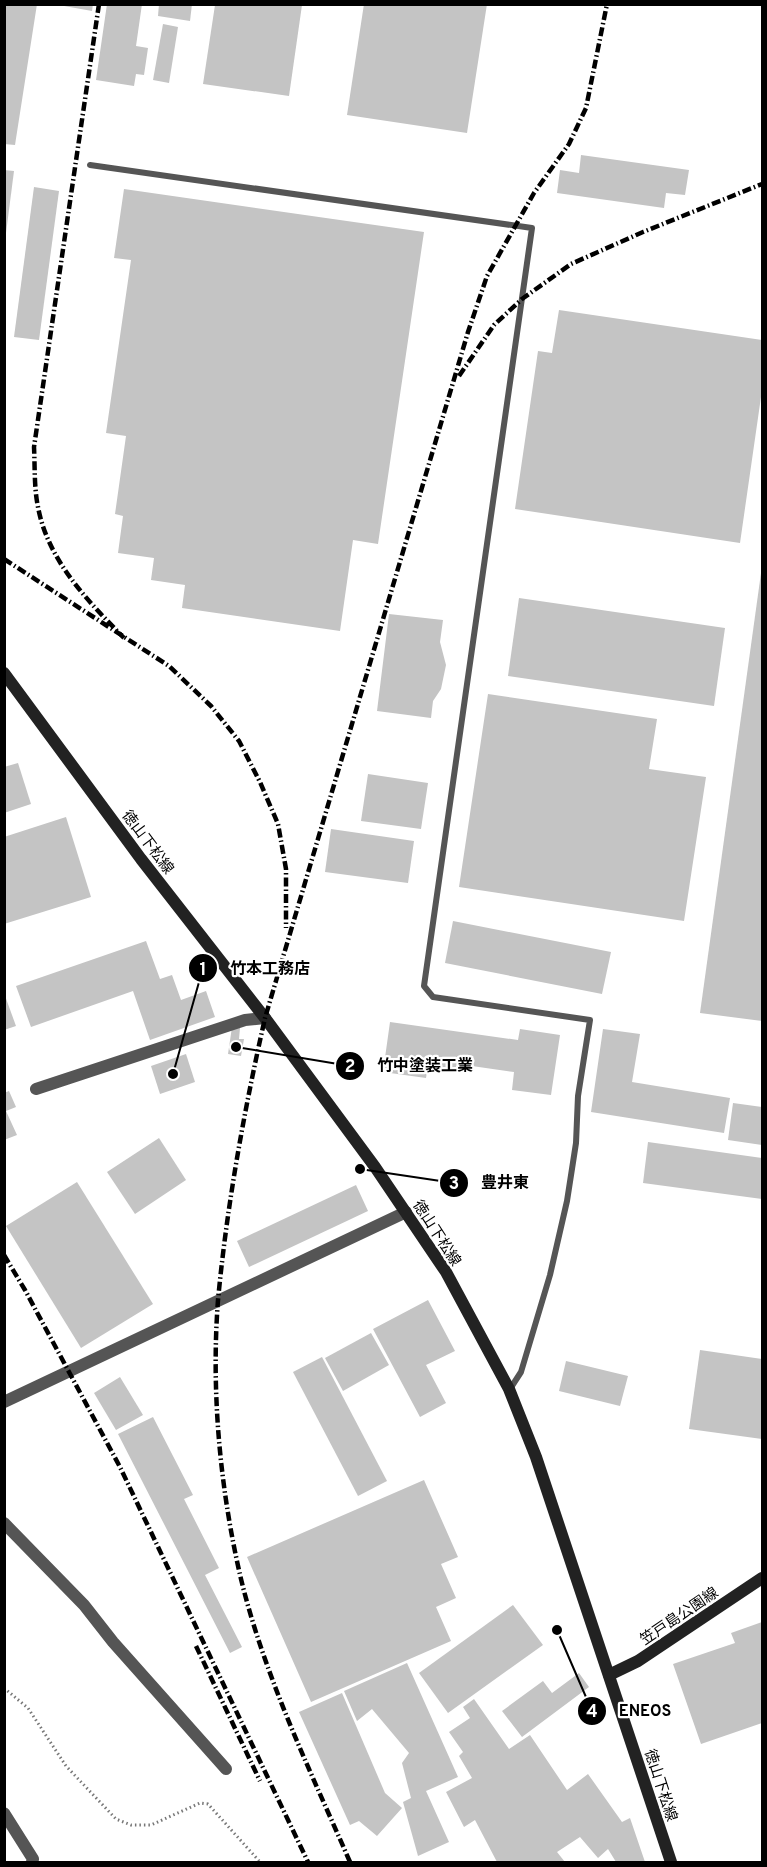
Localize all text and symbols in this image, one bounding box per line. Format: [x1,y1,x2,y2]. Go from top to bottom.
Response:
street label: 徳山下松線 [117,807,177,879]
callout: 竹本工務店 [188,951,322,985]
text: 1 [199,959,207,982]
text: 竹本工務店 [230,960,310,980]
callout: 竹中塗装工業 [335,1049,485,1083]
text: 2 [344,1056,356,1079]
text: 竹中塗装工業 [377,1057,473,1077]
callout: 豊井東 [439,1166,541,1200]
text: 3 [449,1173,459,1196]
text: 豊井東 [481,1173,529,1194]
street label: 徳山下松線 [407,1197,464,1270]
street label: 笠戸島公園線 [637,1584,722,1650]
callout: ENEOS [577,1694,684,1728]
text: 4 [586,1701,598,1724]
text: ENEOS [619,1702,671,1722]
street label: 徳山下松線 [639,1747,680,1824]

